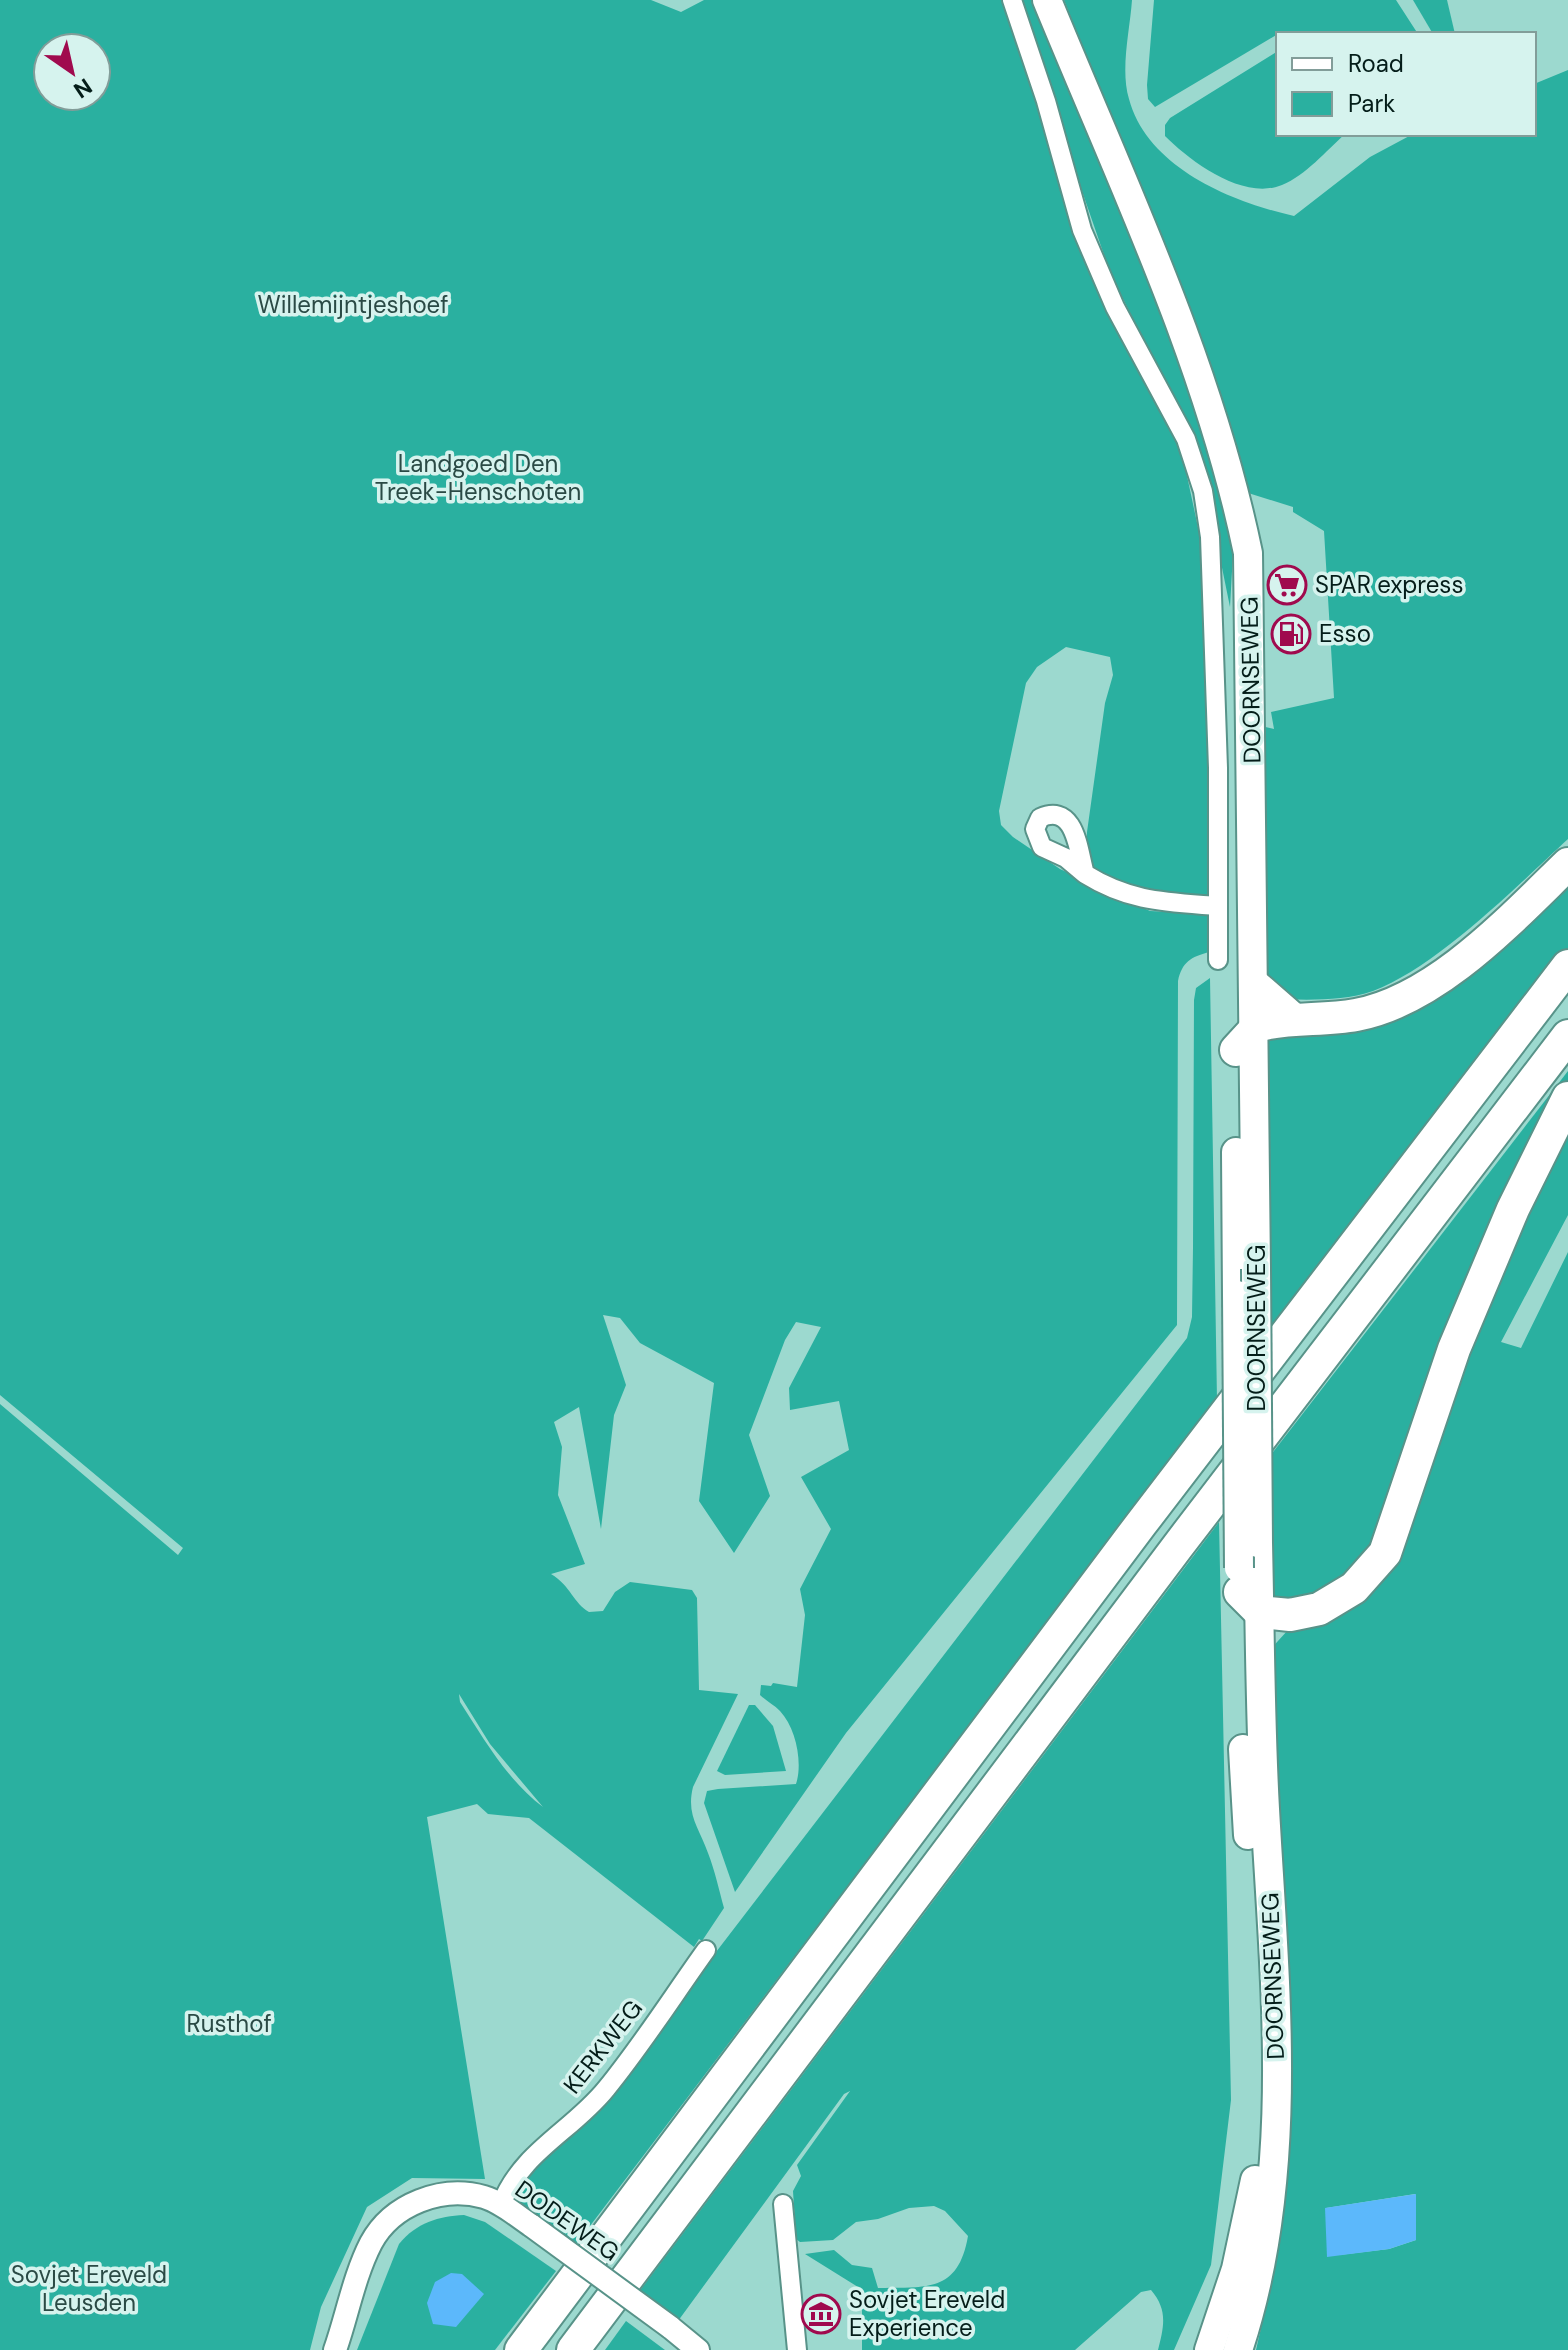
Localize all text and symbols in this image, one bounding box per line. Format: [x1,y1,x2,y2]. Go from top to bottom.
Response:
north arrow [32,32,112,112]
legend [1276,32,1536,136]
text: Road [1348,48,1404,79]
text: N [68,72,98,105]
text: Park [1348,88,1395,119]
park label: Willemijntjeshoef [258,289,448,320]
park label: Landgoed Den Treek-Henschoten [375,448,581,507]
supermarket icon: SPAR express [1266,564,1308,606]
place label: SPAR express [1315,569,1463,600]
street label: DOORNSEWEG [1234,596,1267,764]
fuel station icon: Esso [1270,613,1312,655]
place label: Esso [1319,618,1371,649]
street label: DOORNSEWEG [1241,1245,1272,1411]
street label: DOORNSEWEG [1254,1892,1291,2060]
street label: KERKWEG [556,1993,649,2100]
park label: Rusthof [186,2008,272,2039]
street label: DODEWEG [509,2173,625,2268]
park label: Sovjet Ereveld Leusden [11,2259,167,2318]
place label: Sovjet Ereveld Experience [849,2284,1005,2343]
museum icon: Sovjet Ereveld Experience [800,2293,842,2335]

